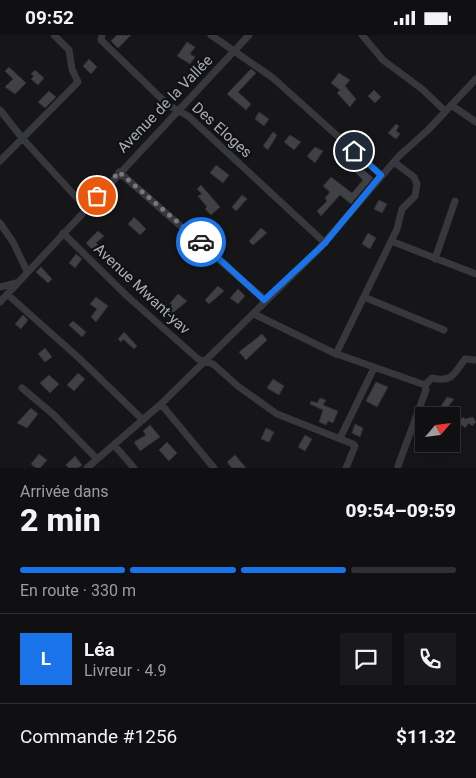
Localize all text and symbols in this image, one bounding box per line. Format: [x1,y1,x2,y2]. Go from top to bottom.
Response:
text: 09:52 [25,6,74,29]
street label: Avenue de la Vallée [114,51,216,157]
street label: Des Eloges [188,99,256,161]
pin [333,130,375,172]
icon: home [340,137,368,165]
pin [76,175,118,217]
icon: bag [83,182,111,210]
courier [176,217,226,267]
icon: car [187,228,215,256]
street label: Avenue Mwant-yav [90,240,194,338]
north arrow [415,407,460,453]
map controls [415,407,460,452]
text: Arrivée dans [20,482,109,501]
text: 09:54–09:59 [345,499,456,522]
text: 2 min [20,501,101,539]
text: En route · 330 m [20,581,136,600]
button: chat [340,633,392,685]
button: phone [404,633,456,685]
text: Léa [84,638,115,661]
text: L [41,647,51,670]
text: Livreur · 4.9 [84,661,167,680]
text: Commande #1256 [20,725,177,748]
text: $11.32 [396,725,456,748]

